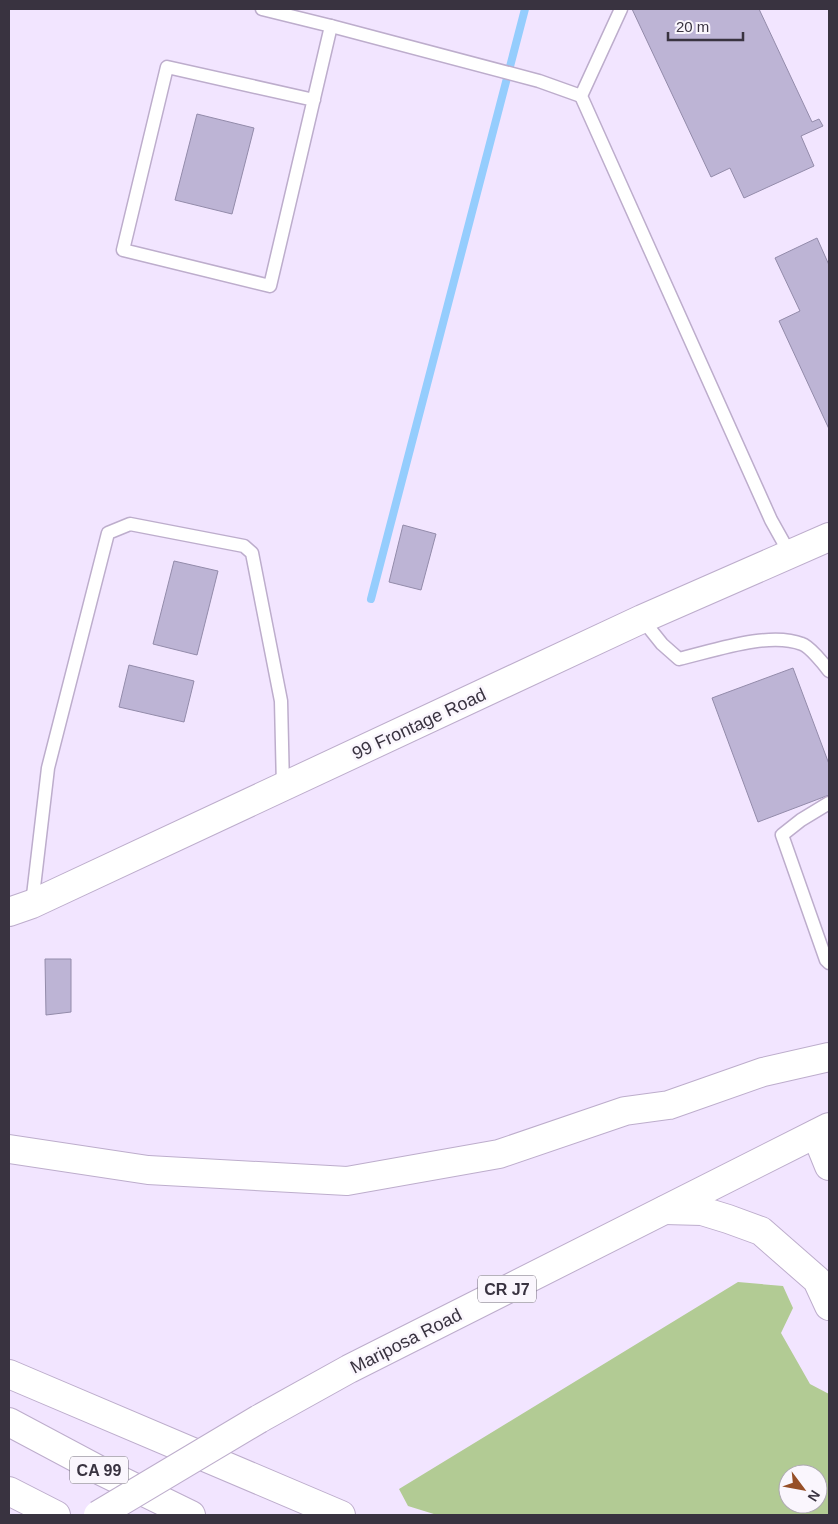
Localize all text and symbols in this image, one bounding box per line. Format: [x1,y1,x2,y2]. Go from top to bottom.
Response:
scale bar [668,10,743,42]
text: 20 m [676,18,709,35]
street label: 99 Frontage Road [349,684,489,764]
road number: CR J7 [478,1276,536,1302]
street label: Mariposa Road [347,1304,465,1378]
road number: CA 99 [70,1456,128,1484]
north arrow [778,1464,828,1514]
text: N [805,1487,823,1504]

